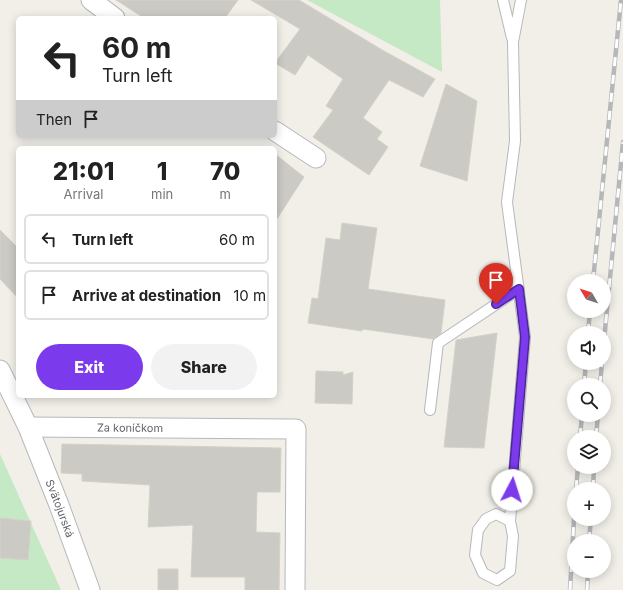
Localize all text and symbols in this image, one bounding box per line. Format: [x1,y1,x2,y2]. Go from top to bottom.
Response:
text: 60 m [102,31,171,65]
icon: left [36,32,88,84]
text: Turn left [102,65,172,86]
icon: arrive [80,108,102,130]
text: Then [36,110,72,129]
text: 21:01 [53,157,114,186]
text: 1 [157,157,167,186]
text: 70 [210,157,240,186]
text: Arrival [63,186,104,202]
text: min [151,186,173,202]
text: m [219,186,231,202]
icon: left [38,228,60,250]
text: Turn left [72,230,133,249]
text: 60 m [219,230,255,249]
pin [479,263,513,304]
icon: arrive [485,269,507,291]
north arrow [567,274,611,318]
map controls [567,274,611,578]
icon: arrive [38,284,60,306]
text: Arrive at destination [72,286,221,305]
text: 10 m [233,286,266,305]
button: sound [567,326,611,370]
button: Exit [36,344,143,390]
button: Share [151,344,257,390]
button: search [567,378,611,422]
street label: Za koníčkom [97,421,163,435]
button: layers [567,430,611,474]
position arrow [491,469,533,511]
street label: Svätojurská [43,477,77,539]
button: + [567,482,611,526]
button: − [567,534,611,578]

